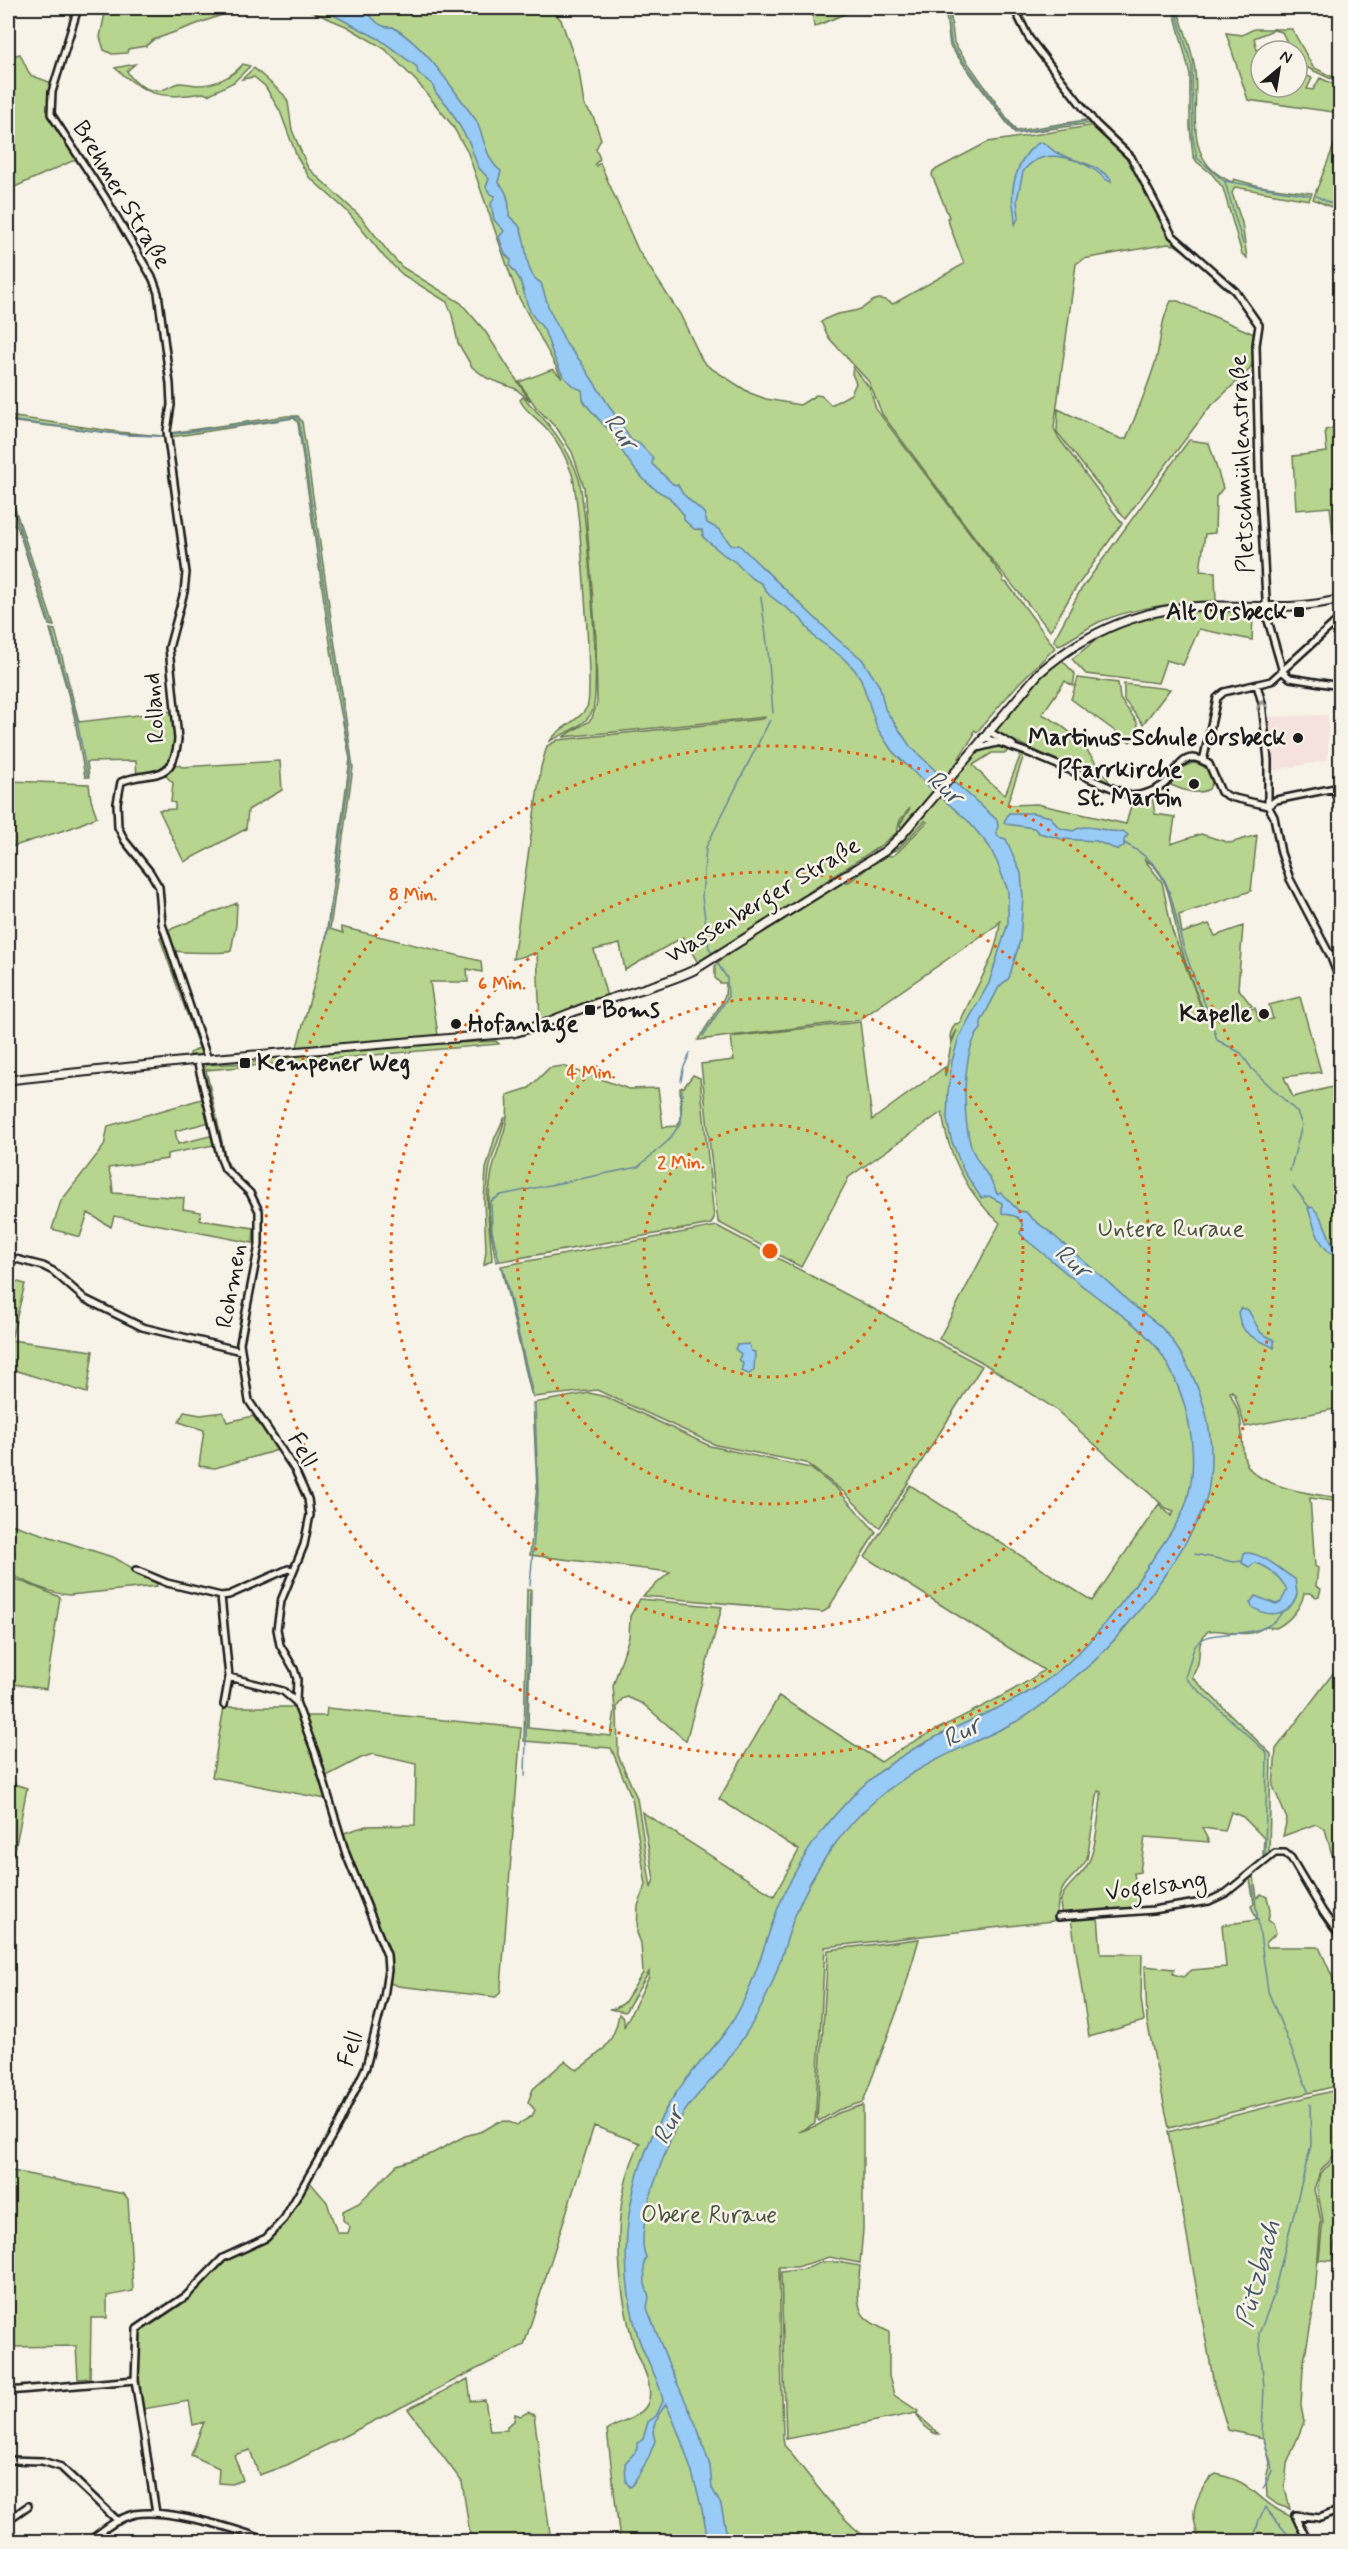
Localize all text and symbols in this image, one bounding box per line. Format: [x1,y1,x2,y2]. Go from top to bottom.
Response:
north arrow [1249,39,1309,99]
text: N [1276,46,1296,69]
street label: Brehmer Straße [65,115,177,275]
street label: Pletschmühlenstraße [1224,354,1262,574]
water label: Rur [595,406,647,460]
place label: Alt Orsbeck [1166,597,1287,628]
marker: Alt Orsbeck [1292,605,1306,619]
street label: Rolland [137,672,173,744]
one-way arrow [1256,700,1268,710]
place label: Martinus-Schule Orsbeck [1028,723,1286,754]
marker: Martinus-Schule Orsbeck [1291,731,1305,745]
place label: Pfarrkirche St. Martin [1057,755,1182,814]
water label: Rur [918,763,972,816]
marker: Pfarrkirche St. Martin [1187,777,1201,791]
street label: Wassenberger Straße [660,830,868,974]
text: 8 Min. [389,883,438,907]
text: 6 Min. [478,972,526,996]
place label: Boms [602,995,660,1026]
place label: Kapelle [1179,999,1253,1030]
marker: Boms [583,1003,597,1017]
marker: Kapelle [1257,1007,1271,1021]
place label: Hofanlage [468,1009,578,1043]
marker: Hofanlage [449,1017,463,1031]
place label: Kempener Weg [257,1048,410,1080]
marker: Kempener Weg [238,1056,252,1070]
text: 4 Min. [566,1061,616,1085]
text: 2 Min. [657,1151,705,1175]
park label: Untere Ruraue [1098,1214,1244,1245]
water label: Rur [1046,1237,1100,1290]
street label: Rohmen [209,1241,255,1331]
centre of rings [760,1241,780,1261]
street label: Fell [280,1427,324,1473]
water label: Rur [937,1707,990,1757]
street label: Vogelsang [1103,1865,1209,1912]
street label: Fell [331,2028,371,2070]
water label: Rur [645,2098,695,2151]
park label: Obere Ruraue [641,2200,777,2231]
water label: Pützbach [1228,2217,1290,2331]

